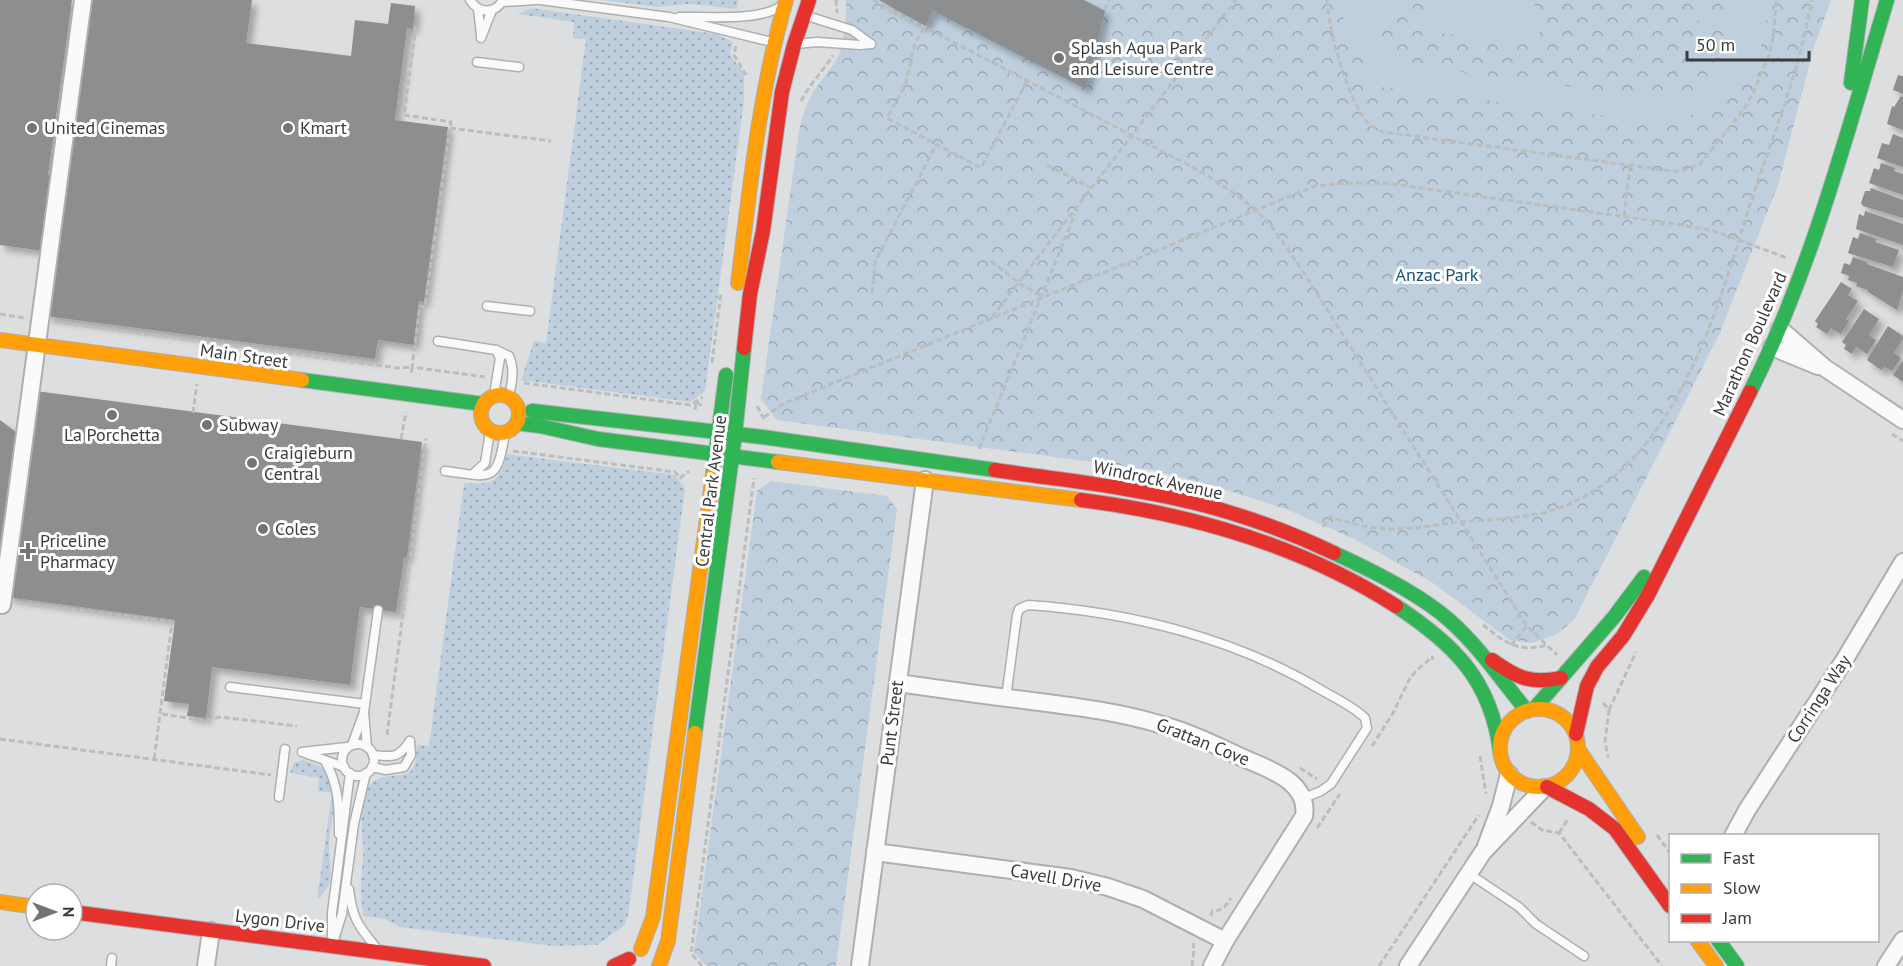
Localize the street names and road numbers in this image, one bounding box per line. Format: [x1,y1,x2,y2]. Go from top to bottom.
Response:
street label: Marathon Boulevard [1707,268,1792,420]
street label: Main Street [199,338,290,373]
street label: Central Park Avenue [690,414,731,568]
street label: Windrock Avenue [1091,455,1225,504]
street label: Corringa Way [1781,650,1856,747]
street label: Punt Street [875,679,908,767]
street label: Grattan Cove [1153,712,1253,771]
street label: Cavell Drive [1009,858,1103,897]
street label: Lygon Drive [234,904,326,937]

